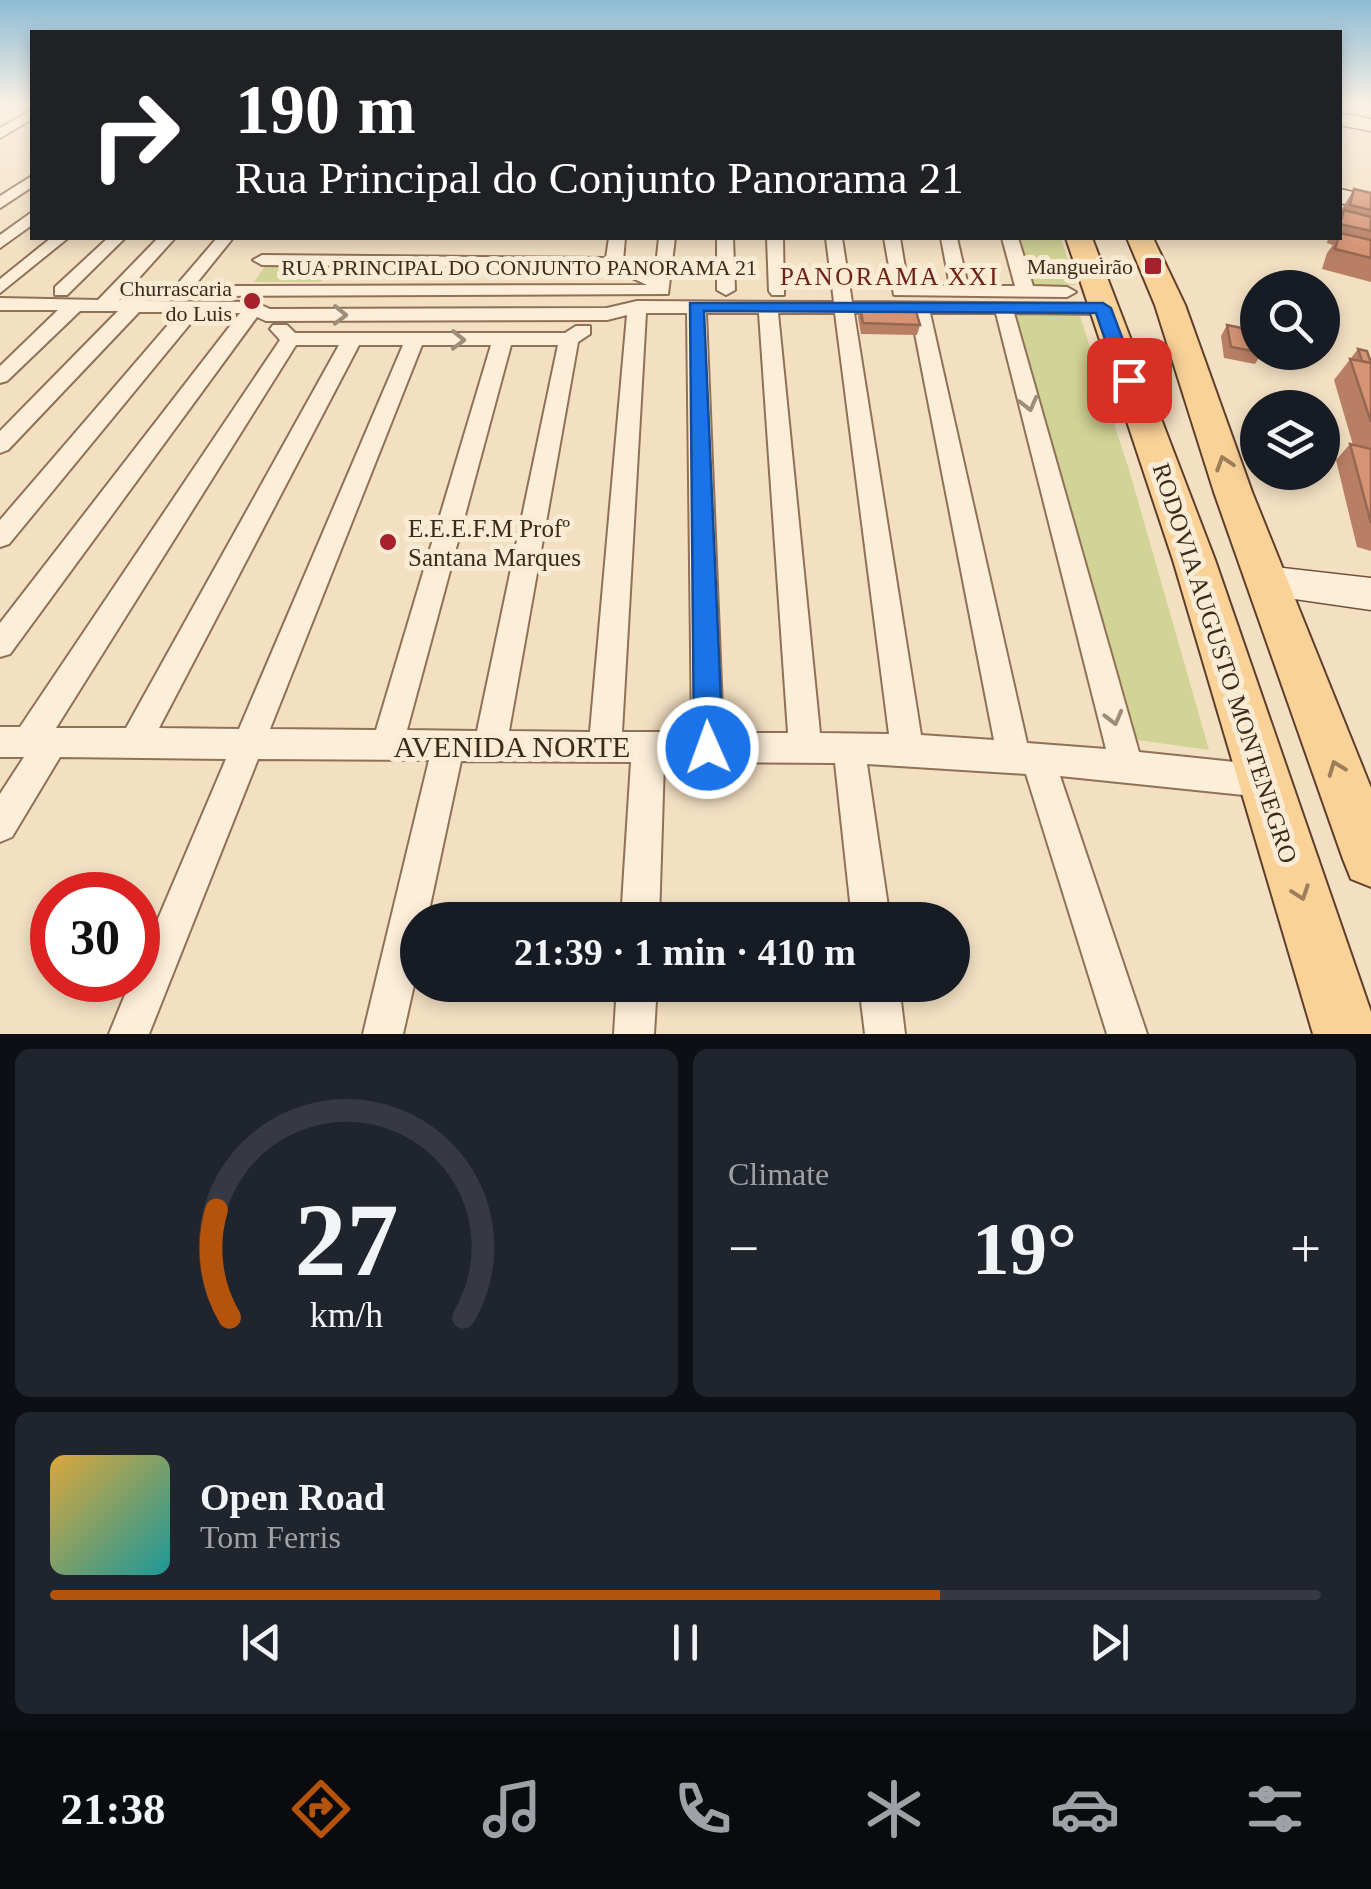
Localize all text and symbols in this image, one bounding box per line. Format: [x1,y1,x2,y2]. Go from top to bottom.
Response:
icon: right [70,70,200,200]
text: 190 m [235,71,416,148]
text: Rua Principal do Conjunto Panorama 21 [235,153,964,203]
place label: Mangueirão [1027,254,1133,279]
street label: RUA PRINCIPAL DO CONJUNTO PANORAMA 21 [281,255,757,280]
marker: Mangueirão [1142,255,1164,277]
district label: PANORAMA XXI [780,263,1000,290]
map controls [1240,270,1340,490]
button: search [1240,270,1340,370]
place label: Churrascaria do Luis [120,276,232,326]
marker: Churrascaria do Luis [241,290,263,312]
one-way arrow [333,305,349,326]
one-way arrow [450,329,466,351]
pin [1087,338,1172,423]
icon: arrive [1102,353,1157,408]
button: layers [1240,390,1340,490]
one-way arrow [1018,395,1039,412]
one-way arrow [1216,455,1236,472]
street label: RODOVIA AUGUSTO MONTENEGRO [1147,460,1303,866]
place label: E.E.E.F.M Profº Santana Marques [408,515,581,571]
marker: E.E.E.F.M Profº Santana Marques [377,531,399,553]
position arrow [656,696,760,800]
one-way arrow [1102,709,1123,726]
street label: AVENIDA NORTE [394,730,630,763]
one-way arrow [1327,761,1348,778]
speed limit sign: 30 [30,872,160,1002]
one-way arrow [1289,884,1309,901]
text: 21:39 · 1 min · 410 m [514,931,856,973]
text: Climate [728,1156,829,1192]
text: 27 [295,1182,399,1297]
text: 19° [972,1207,1077,1290]
text: − [728,1218,759,1279]
text: + [1290,1218,1321,1279]
text: km/h [310,1295,383,1335]
text: Open Road [200,1476,385,1518]
text: Tom Ferris [200,1519,341,1555]
icon: previous [234,1615,289,1670]
icon: pause [658,1615,713,1670]
icon: next [1082,1615,1137,1670]
icon: directions [286,1774,356,1844]
icon: music [477,1774,547,1844]
icon: phone [668,1774,738,1844]
icon: climate [859,1774,929,1844]
icon: car [1050,1774,1120,1844]
icon: filters [1240,1774,1310,1844]
text: 21:38 [60,1784,165,1834]

